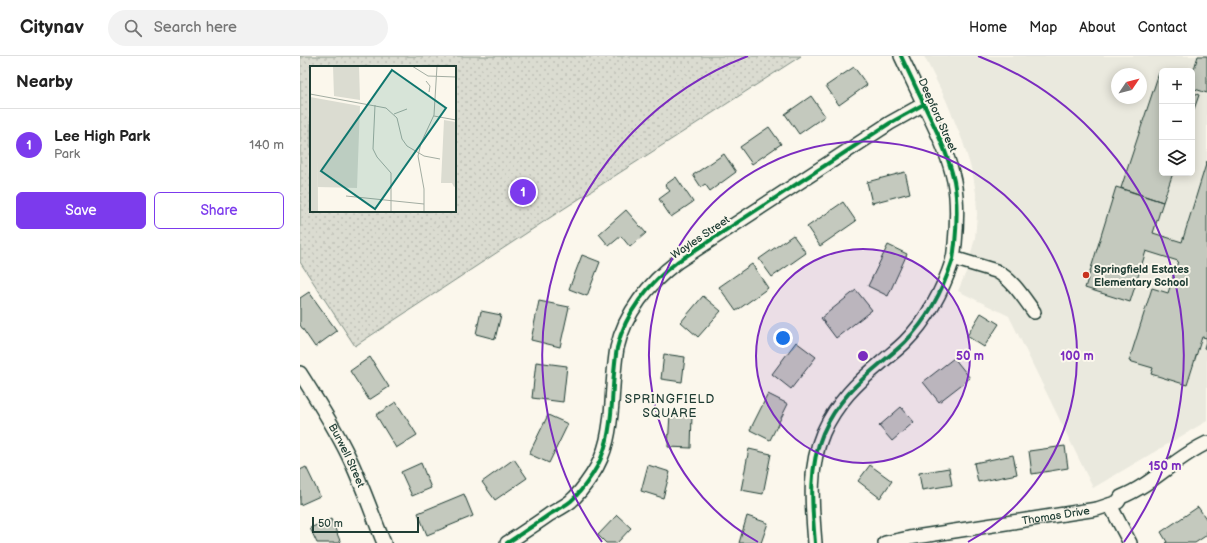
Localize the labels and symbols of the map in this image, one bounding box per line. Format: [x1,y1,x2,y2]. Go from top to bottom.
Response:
inset map [310,66,456,212]
north arrow [1111,68,1147,104]
street label: Deepford Street [915,76,960,155]
pin: 1 [510,177,536,207]
street label: Wayles Street [668,213,733,262]
place label: Springfield Estates Elementary School [1094,263,1189,289]
marker: Springfield Estates Elementary School [1081,270,1091,280]
your location [773,328,793,348]
centre of rings [856,349,870,363]
text: 50 m [956,349,984,364]
text: 100 m [1060,349,1094,364]
district label: SPRINGFIELD SQUARE [625,392,715,421]
street label: Burwell Street [326,421,368,490]
text: 150 m [1149,459,1181,474]
street label: Thomas Drive [1021,504,1091,527]
scale bar [312,515,419,534]

